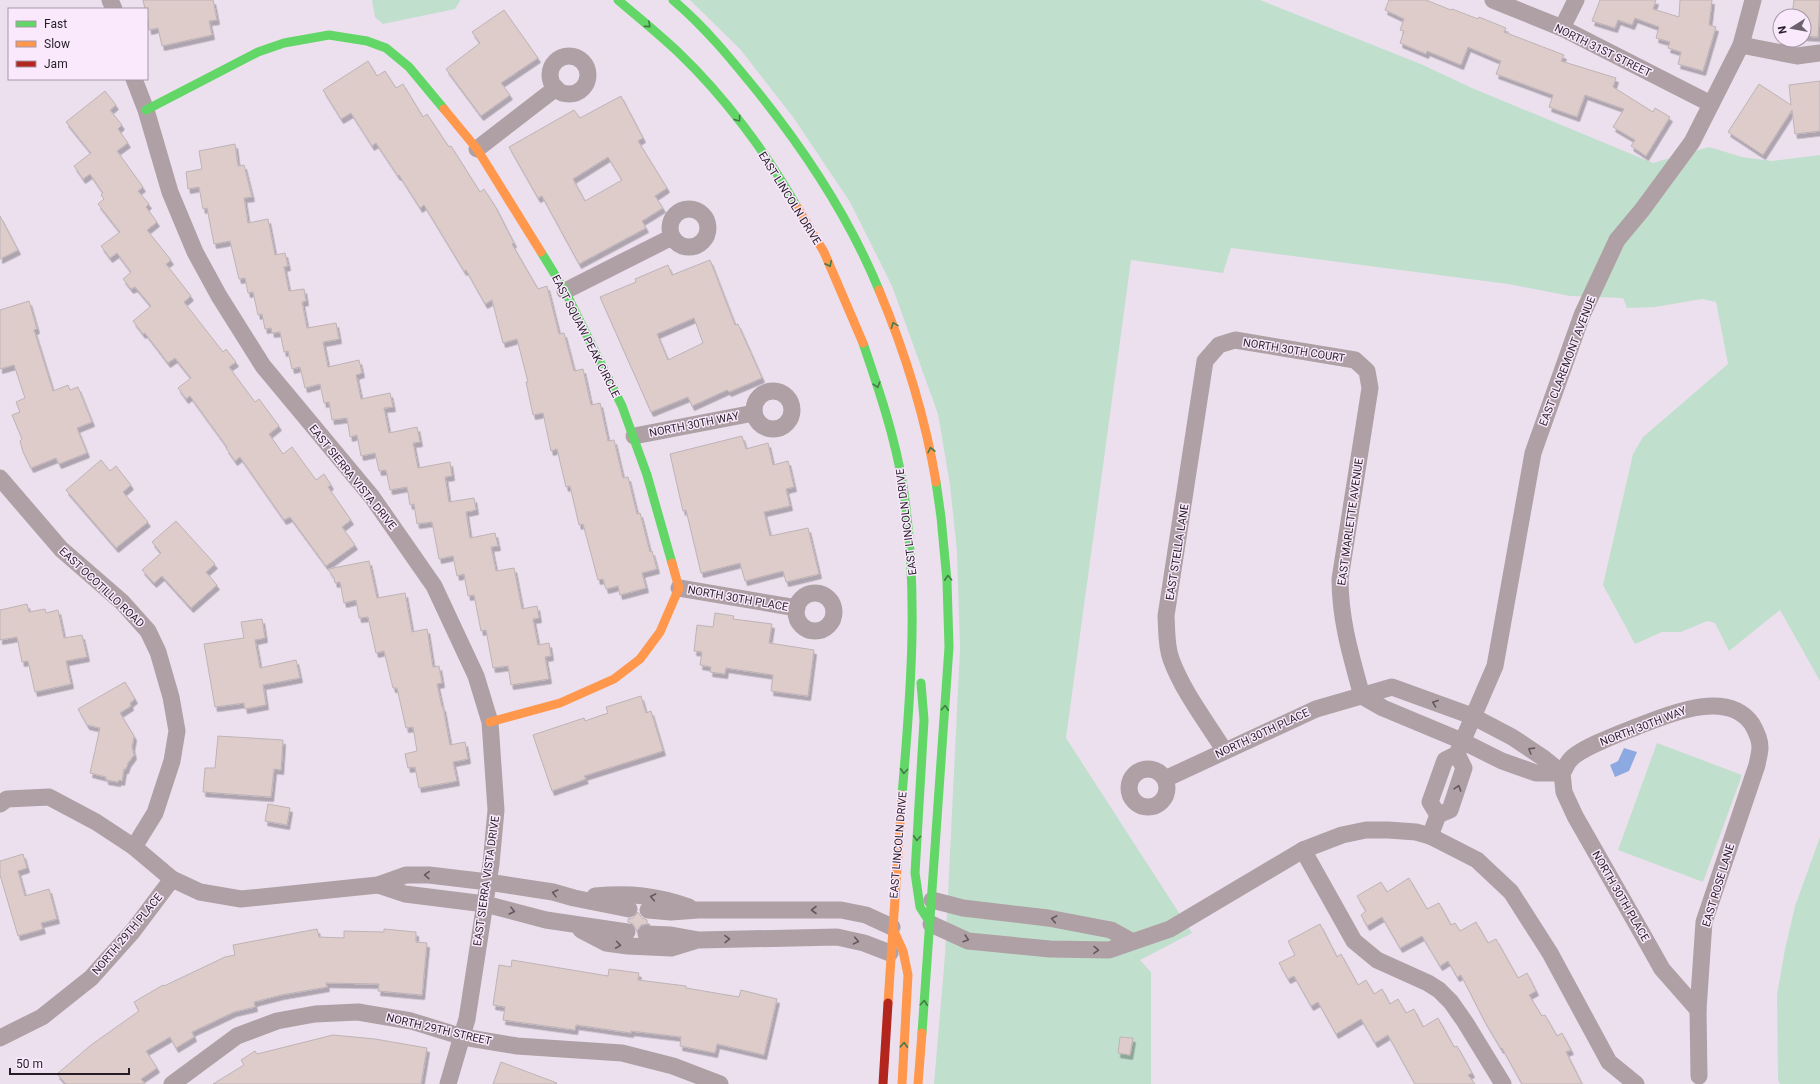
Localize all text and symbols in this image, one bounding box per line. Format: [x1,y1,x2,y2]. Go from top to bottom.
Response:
legend [8,8,148,80]
north arrow [1772,8,1812,48]
text: Fast [44,17,67,31]
one-way arrow [643,20,651,28]
street label: NORTH 31ST STREET [1552,21,1654,80]
text: N [1776,25,1790,35]
text: Slow [44,37,70,51]
text: Jam [44,57,68,71]
one-way arrow [733,114,740,121]
street label: EAST LINCOLN DRIVE [756,149,824,247]
one-way arrow [825,260,832,267]
street label: EAST SQUAW PEAK CIRCLE [549,273,622,400]
street label: EAST CLAREMONT AVENUE [1537,295,1598,428]
one-way arrow [891,322,899,329]
street label: NORTH 30TH COURT [1242,336,1346,365]
one-way arrow [872,381,881,388]
street label: NORTH 30TH WAY [648,409,740,440]
street label: EAST SIERRA VISTA DRIVE [306,422,399,532]
one-way arrow [927,447,935,453]
street label: EAST MARLETTE AVENUE [1335,458,1366,587]
street label: EAST LINCOLN DRIVE [894,468,919,576]
street label: EAST STELLA LANE [1163,503,1192,601]
street label: EAST OCOTILLO ROAD [57,545,147,630]
one-way arrow [943,575,952,582]
street label: NORTH 30TH PLACE [687,583,789,614]
one-way arrow [1432,699,1439,708]
street label: NORTH 30TH WAY [1598,704,1688,749]
one-way arrow [940,705,949,711]
street label: NORTH 30TH PLACE [1213,706,1311,761]
one-way arrow [1528,747,1535,754]
one-way arrow [900,767,909,774]
one-way arrow [1453,785,1462,792]
street label: EAST LINCOLN DRIVE [887,791,910,899]
street label: EAST SIERRA VISTA DRIVE [471,815,502,947]
one-way arrow [913,835,922,841]
street label: EAST ROSE LANE [1700,842,1737,928]
street label: NORTH 30TH PLACE [1589,849,1652,944]
one-way arrow [424,871,430,880]
one-way arrow [552,889,559,898]
street label: NORTH 29TH PLACE [90,891,165,978]
one-way arrow [650,893,657,902]
one-way arrow [508,906,515,915]
one-way arrow [811,906,817,914]
one-way arrow [1051,916,1057,924]
one-way arrow [963,934,970,943]
one-way arrow [724,935,730,943]
one-way arrow [853,937,860,945]
one-way arrow [615,940,621,949]
one-way arrow [1093,945,1099,954]
one-way arrow [920,1000,929,1006]
street label: NORTH 29TH STREET [385,1011,493,1048]
one-way arrow [900,1042,909,1048]
scale bar [10,1050,129,1076]
text: 50 m [16,1057,43,1071]

